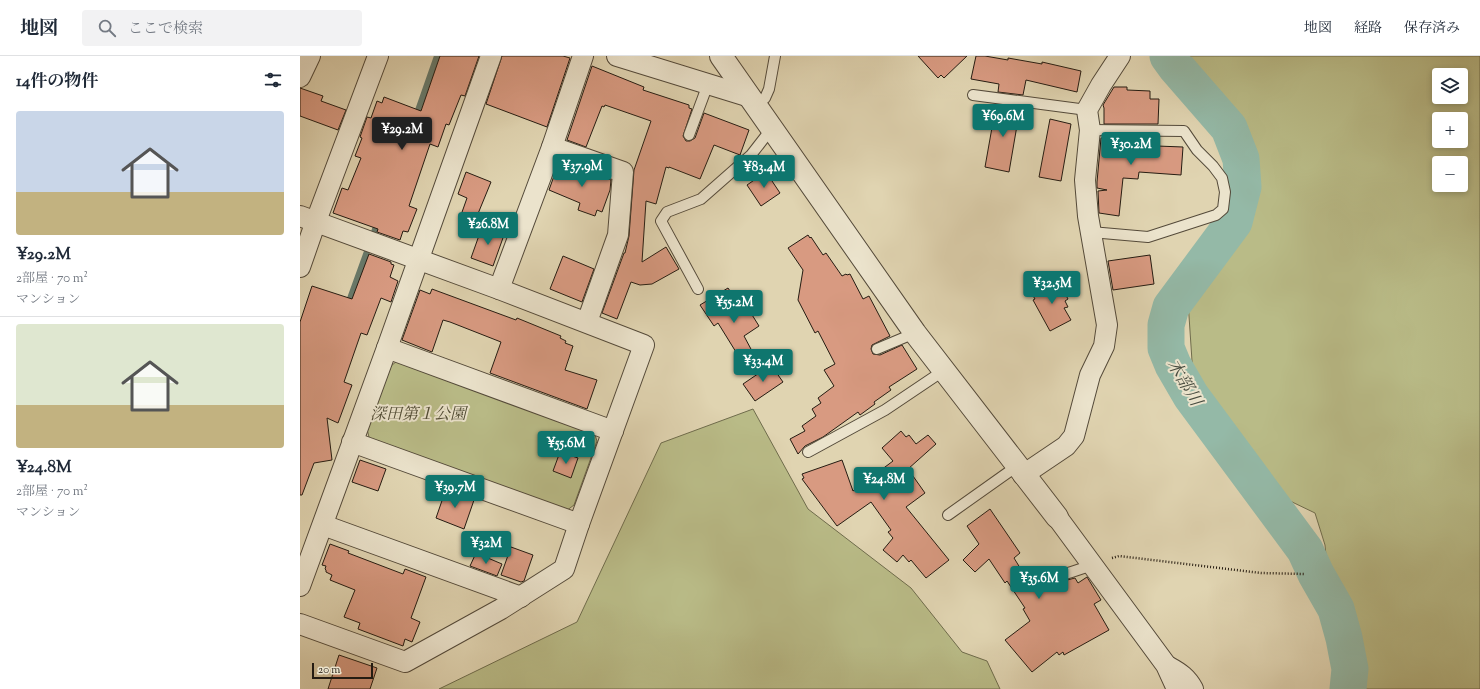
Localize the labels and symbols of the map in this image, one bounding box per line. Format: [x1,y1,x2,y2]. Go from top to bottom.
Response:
pin: ¥69.6M [970,104,1036,138]
pin: ¥29.2M [369,117,435,151]
pin: ¥30.2M [1098,132,1164,166]
pin: ¥37.9M [549,154,615,188]
pin: ¥83.4M [731,155,797,189]
pin: ¥26.8M [455,212,521,246]
pin: ¥32.5M [1019,271,1085,305]
pin: ¥55.2M [701,290,767,324]
pin: ¥33.4M [730,349,796,383]
water label: 木部川 [1160,355,1208,413]
park label: 深田第１公園 [370,404,469,427]
pin: ¥55.6M [533,431,599,465]
pin: ¥24.8M [851,467,917,501]
pin: ¥39.7M [422,475,488,509]
pin: ¥32M [462,531,510,565]
pin: ¥35.6M [1006,566,1072,600]
scale bar [312,661,373,680]

